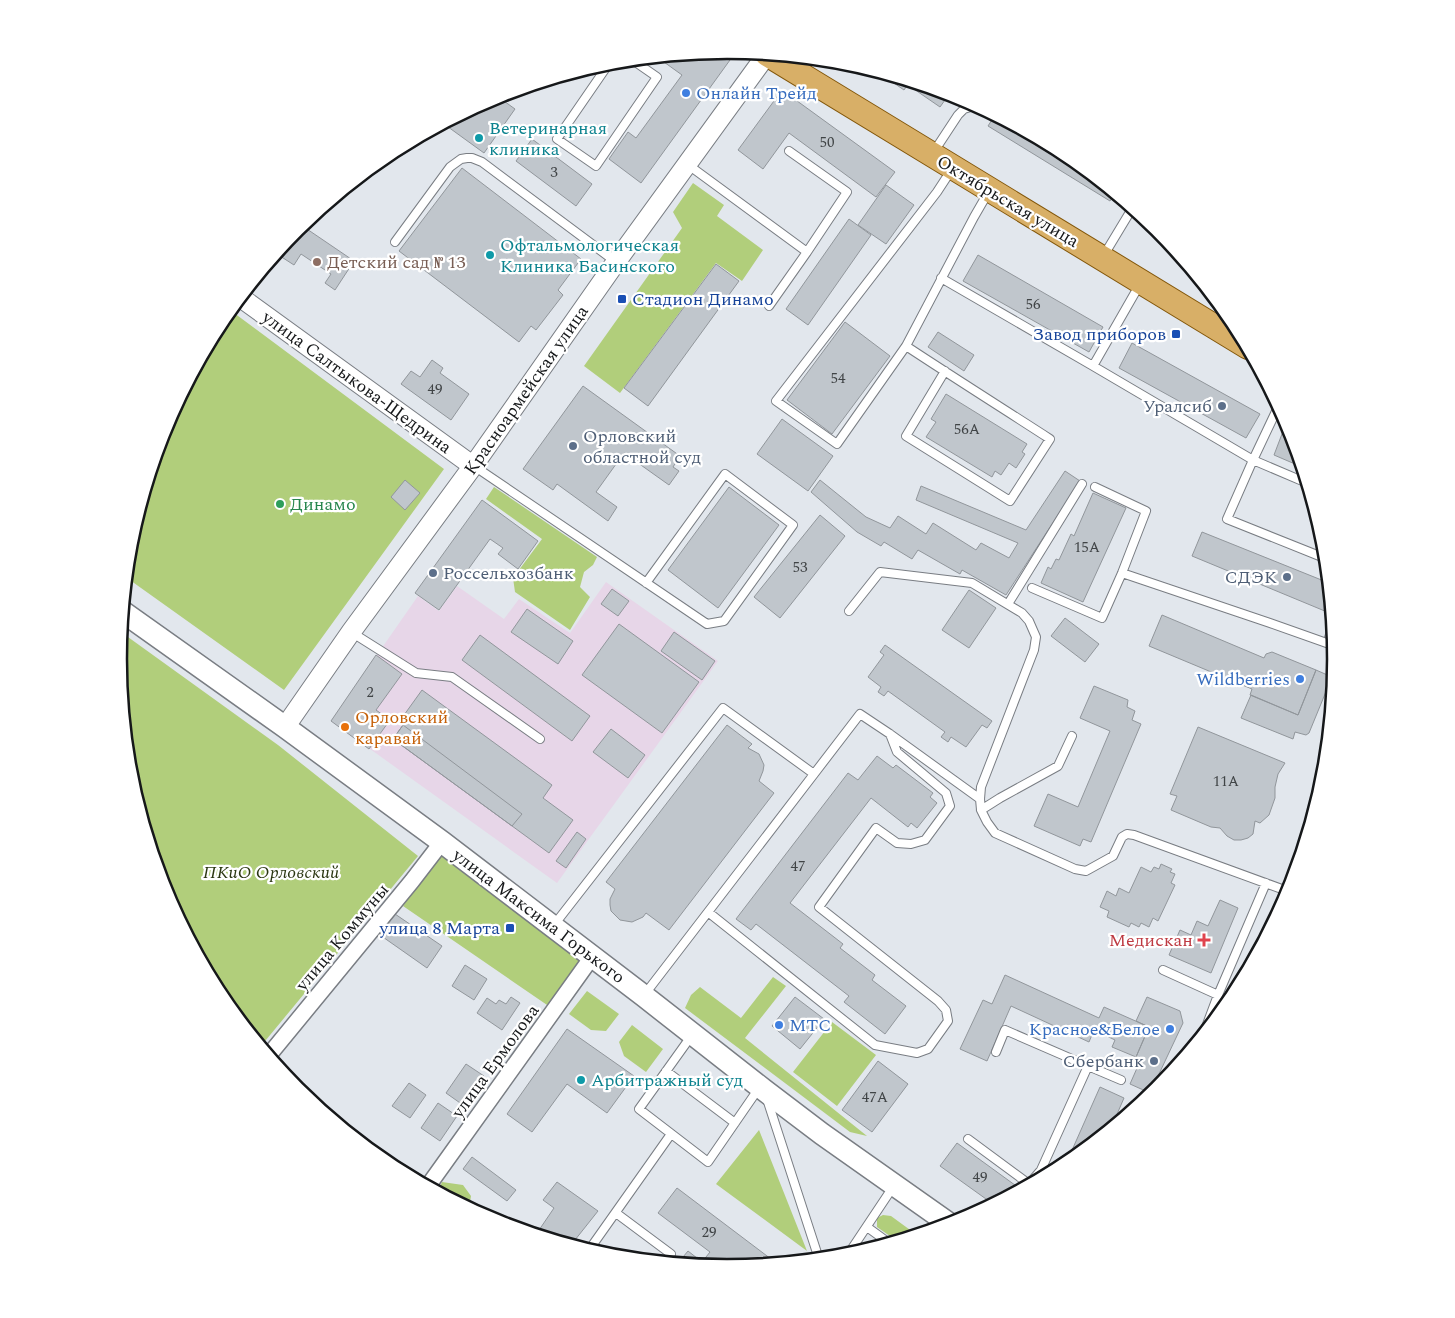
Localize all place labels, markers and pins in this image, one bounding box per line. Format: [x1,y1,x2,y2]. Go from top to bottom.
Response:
place label: Онлайн Трейд [696,80,817,107]
marker: Онлайн Трейд [680,87,692,99]
place label: Ветеринарная клиника [489,115,607,163]
marker: Ветеринарная клиника [473,132,485,144]
place label: Офтальмологическая Клиника Басинского [500,232,679,280]
place label: Детский сад № 13 [327,249,466,276]
marker: Офтальмологическая Клиника Басинского [484,249,496,261]
marker: Детский сад № 13 [311,256,323,268]
place label: Стадион Динамо [632,286,774,313]
marker: Стадион Динамо [616,293,628,305]
place label: Завод приборов [1033,321,1166,348]
marker: Завод приборов [1170,328,1182,340]
place label: Уралсиб [1143,393,1212,420]
marker: Уралсиб [1216,400,1228,412]
place label: Орловский областной суд [583,423,701,471]
marker: Орловский областной суд [567,440,579,452]
place label: Динамо [290,491,356,518]
marker: Динамо [274,498,286,510]
place label: Россельхозбанк [443,560,574,587]
place label: СДЭК [1225,564,1277,591]
marker: Россельхозбанк [427,567,439,579]
marker: СДЭК [1281,571,1293,583]
place label: Wildberries [1196,666,1290,693]
marker: Wildberries [1294,673,1306,685]
place label: Орловский каравай [355,704,448,752]
marker: Орловский каравай [339,721,351,733]
place label: улица 8 Марта [379,915,500,942]
marker: улица 8 Марта [504,922,516,934]
place label: Медискан [1109,927,1193,954]
marker: Медискан [1197,933,1211,947]
place label: МТС [789,1012,831,1039]
place label: Красное&Белое [1029,1016,1160,1043]
marker: МТС [773,1019,785,1031]
marker: Красное&Белое [1164,1023,1176,1035]
place label: Сбербанк [1063,1048,1144,1075]
marker: Сбербанк [1148,1055,1160,1067]
place label: Арбитражный суд [591,1067,743,1094]
marker: Арбитражный суд [575,1074,587,1086]

